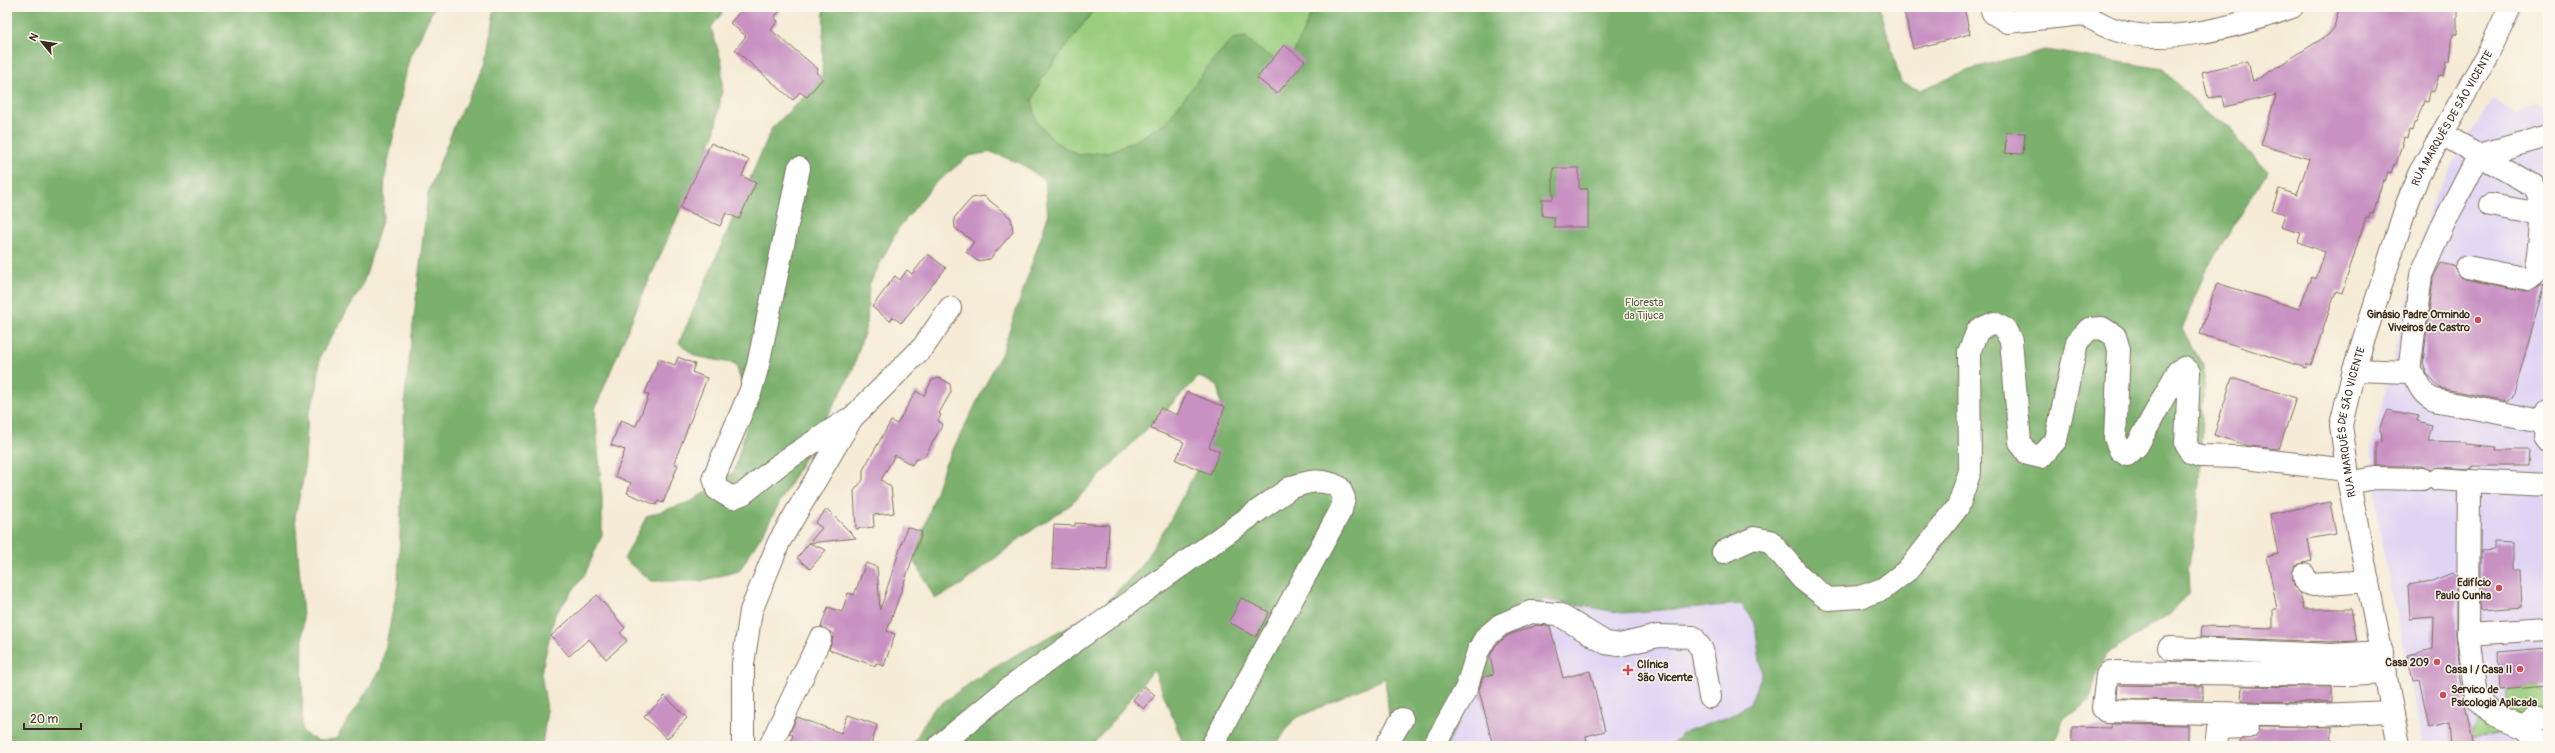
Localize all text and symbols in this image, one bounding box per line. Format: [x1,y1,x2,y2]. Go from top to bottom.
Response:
north arrow [22,22,62,62]
text: N [26,30,41,44]
street label: RUA MARQUÊS DE SÃO VICENTE [2408,48,2495,188]
park label: Floresta da Tijuca [1624,296,1664,322]
place label: Ginásio Padre Ormindo Viveiros de Castro [2367,308,2470,334]
marker: Ginásio Padre Ormindo Viveiros de Castro [2473,315,2483,325]
street label: RUA MARQUÊS DE SÃO VICENTE [2334,345,2368,498]
place label: Edifício Paulo Cunha [2435,576,2491,602]
marker: Edifício Paulo Cunha [2494,583,2504,593]
place label: Casa 209 [2385,656,2429,669]
marker: Casa 209 [2432,657,2442,667]
place label: Clínica São Vicente [1637,658,1693,684]
place label: Casa I / Casa II [2445,663,2512,676]
marker: Clínica São Vicente [1622,664,1634,676]
marker: Casa I / Casa II [2515,664,2525,674]
place label: Servico de Psicologia Aplicada [2451,683,2537,709]
marker: Servico de Psicologia Aplicada [2438,690,2448,700]
scale bar [24,705,81,731]
text: 20 m [30,712,59,727]

